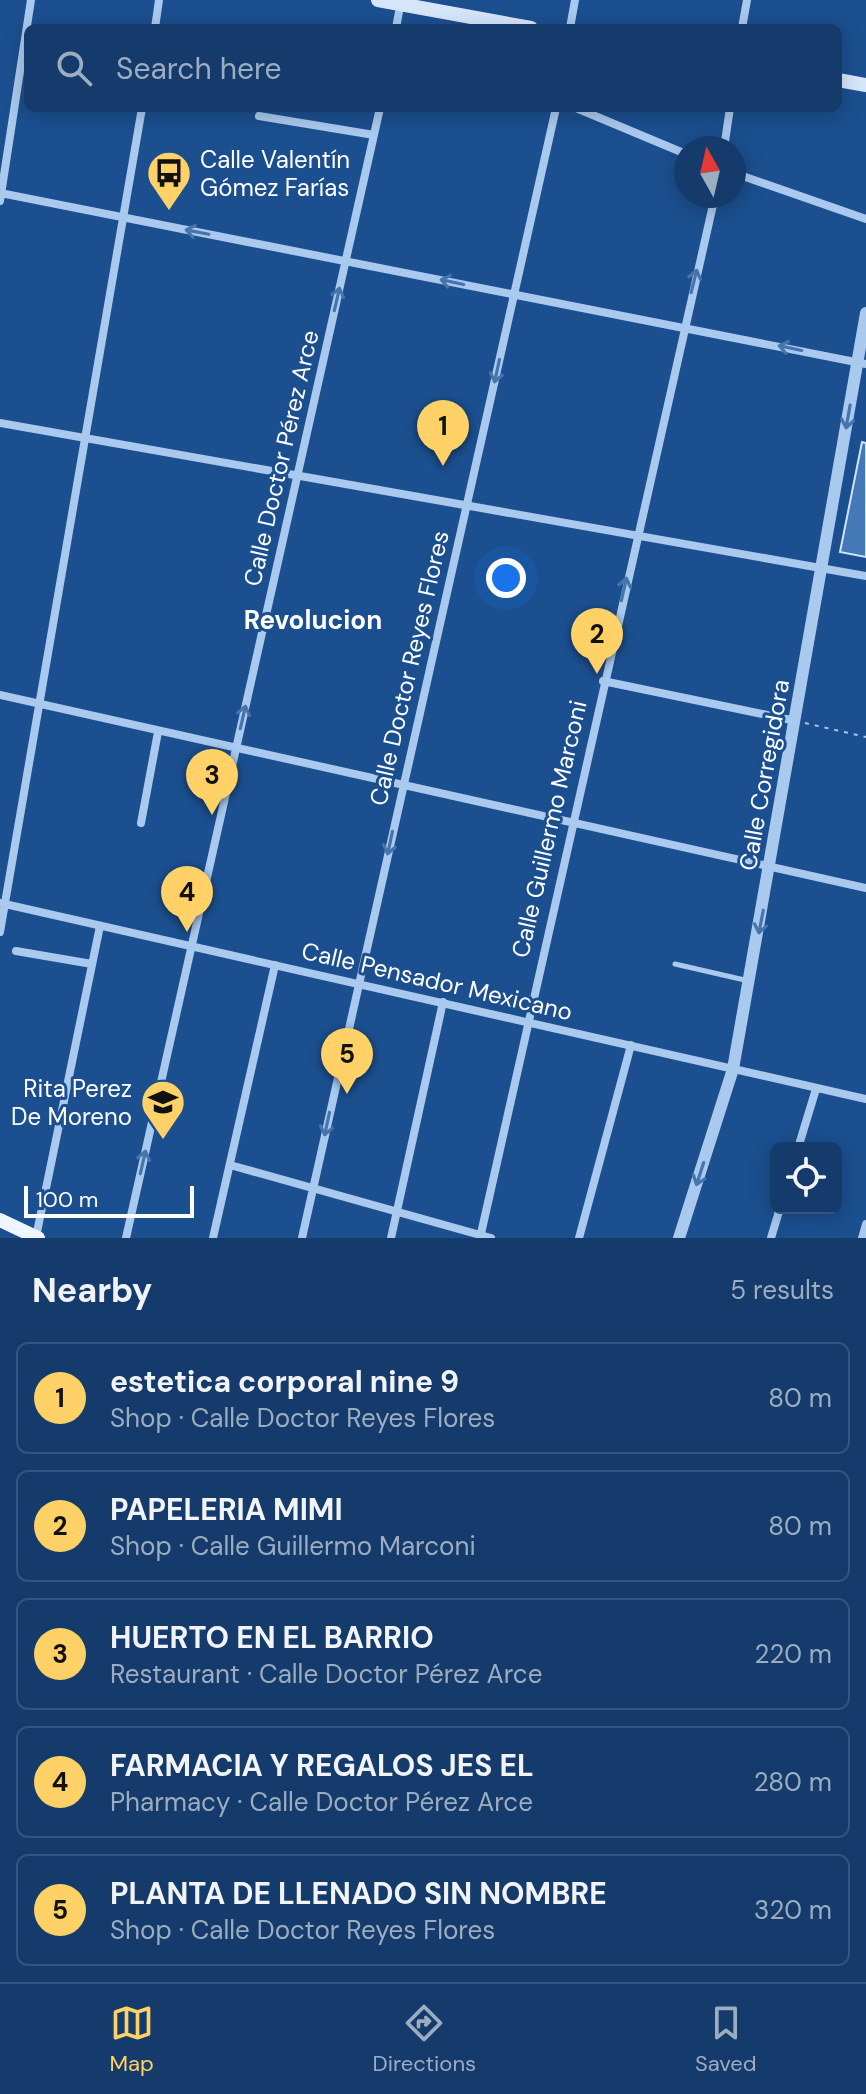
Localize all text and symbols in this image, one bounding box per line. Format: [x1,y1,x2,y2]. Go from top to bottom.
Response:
search box [24,24,842,112]
icon: search [52,46,96,90]
text: Search here [116,49,282,88]
north arrow [674,136,746,208]
place label: Calle Valentín Gómez Farías [200,144,350,203]
bus stop icon: Calle Valentín Gómez Farías [145,149,193,212]
one-way arrow [185,223,210,238]
one-way arrow [687,268,702,294]
one-way arrow [440,274,465,289]
one-way arrow [330,287,345,313]
street label: Calle Doctor Pérez Arce [236,327,326,589]
one-way arrow [777,340,803,355]
one-way arrow [489,358,504,383]
pin: 1 [417,400,469,466]
one-way arrow [839,404,854,429]
street label: Calle Doctor Reyes Flores [362,528,456,808]
your location [486,558,526,598]
one-way arrow [617,577,632,602]
district label: Revolucion [244,603,382,637]
pin: 2 [571,608,623,674]
street label: Calle Corregidora [732,677,796,873]
street label: Calle Guillermo Marconi [504,697,594,961]
one-way arrow [236,705,251,730]
pin: 3 [186,749,238,815]
one-way arrow [381,829,396,855]
pin: 4 [161,866,213,932]
one-way arrow [752,908,767,934]
street label: Calle Pensador Mexicano [299,935,575,1027]
pin: 5 [321,1028,373,1094]
place label: Rita Perez De Moreno [11,1073,132,1132]
school or university icon: Rita Perez De Moreno [139,1078,187,1141]
one-way arrow [319,1111,334,1136]
map controls [770,1142,842,1214]
button: locate [770,1142,842,1214]
one-way arrow [137,1150,152,1175]
one-way arrow [692,1160,707,1186]
scale bar [24,1182,194,1218]
text: 100 m [36,1185,98,1214]
text: Nearby [32,1268,152,1313]
text: 5 results [730,1273,834,1307]
text: estetica corporal nine 9 [110,1362,459,1401]
text: 1 [55,1381,65,1415]
text: 80 m [768,1381,832,1415]
text: Shop · Calle Doctor Reyes Flores [110,1401,495,1435]
text: PAPELERIA MIMI [110,1490,343,1529]
text: 2 [52,1509,68,1543]
text: 80 m [768,1509,832,1543]
text: Shop · Calle Guillermo Marconi [110,1529,476,1563]
text: HUERTO EN EL BARRIO [110,1618,434,1657]
text: 3 [52,1637,68,1671]
text: 220 m [754,1637,832,1671]
text: Restaurant · Calle Doctor Pérez Arce [110,1657,543,1691]
text: FARMACIA Y REGALOS JES EL [110,1746,534,1785]
text: 4 [52,1765,68,1799]
text: 280 m [754,1765,832,1799]
text: Pharmacy · Calle Doctor Pérez Arce [110,1785,533,1819]
text: PLANTA DE LLENADO SIN NOMBRE [110,1874,607,1913]
text: 5 [52,1893,68,1927]
text: 320 m [754,1893,832,1927]
text: Shop · Calle Doctor Reyes Flores [110,1913,495,1947]
tab: Map [109,2001,154,2078]
tab: Directions [373,2001,476,2078]
tab: Saved [695,2001,757,2078]

